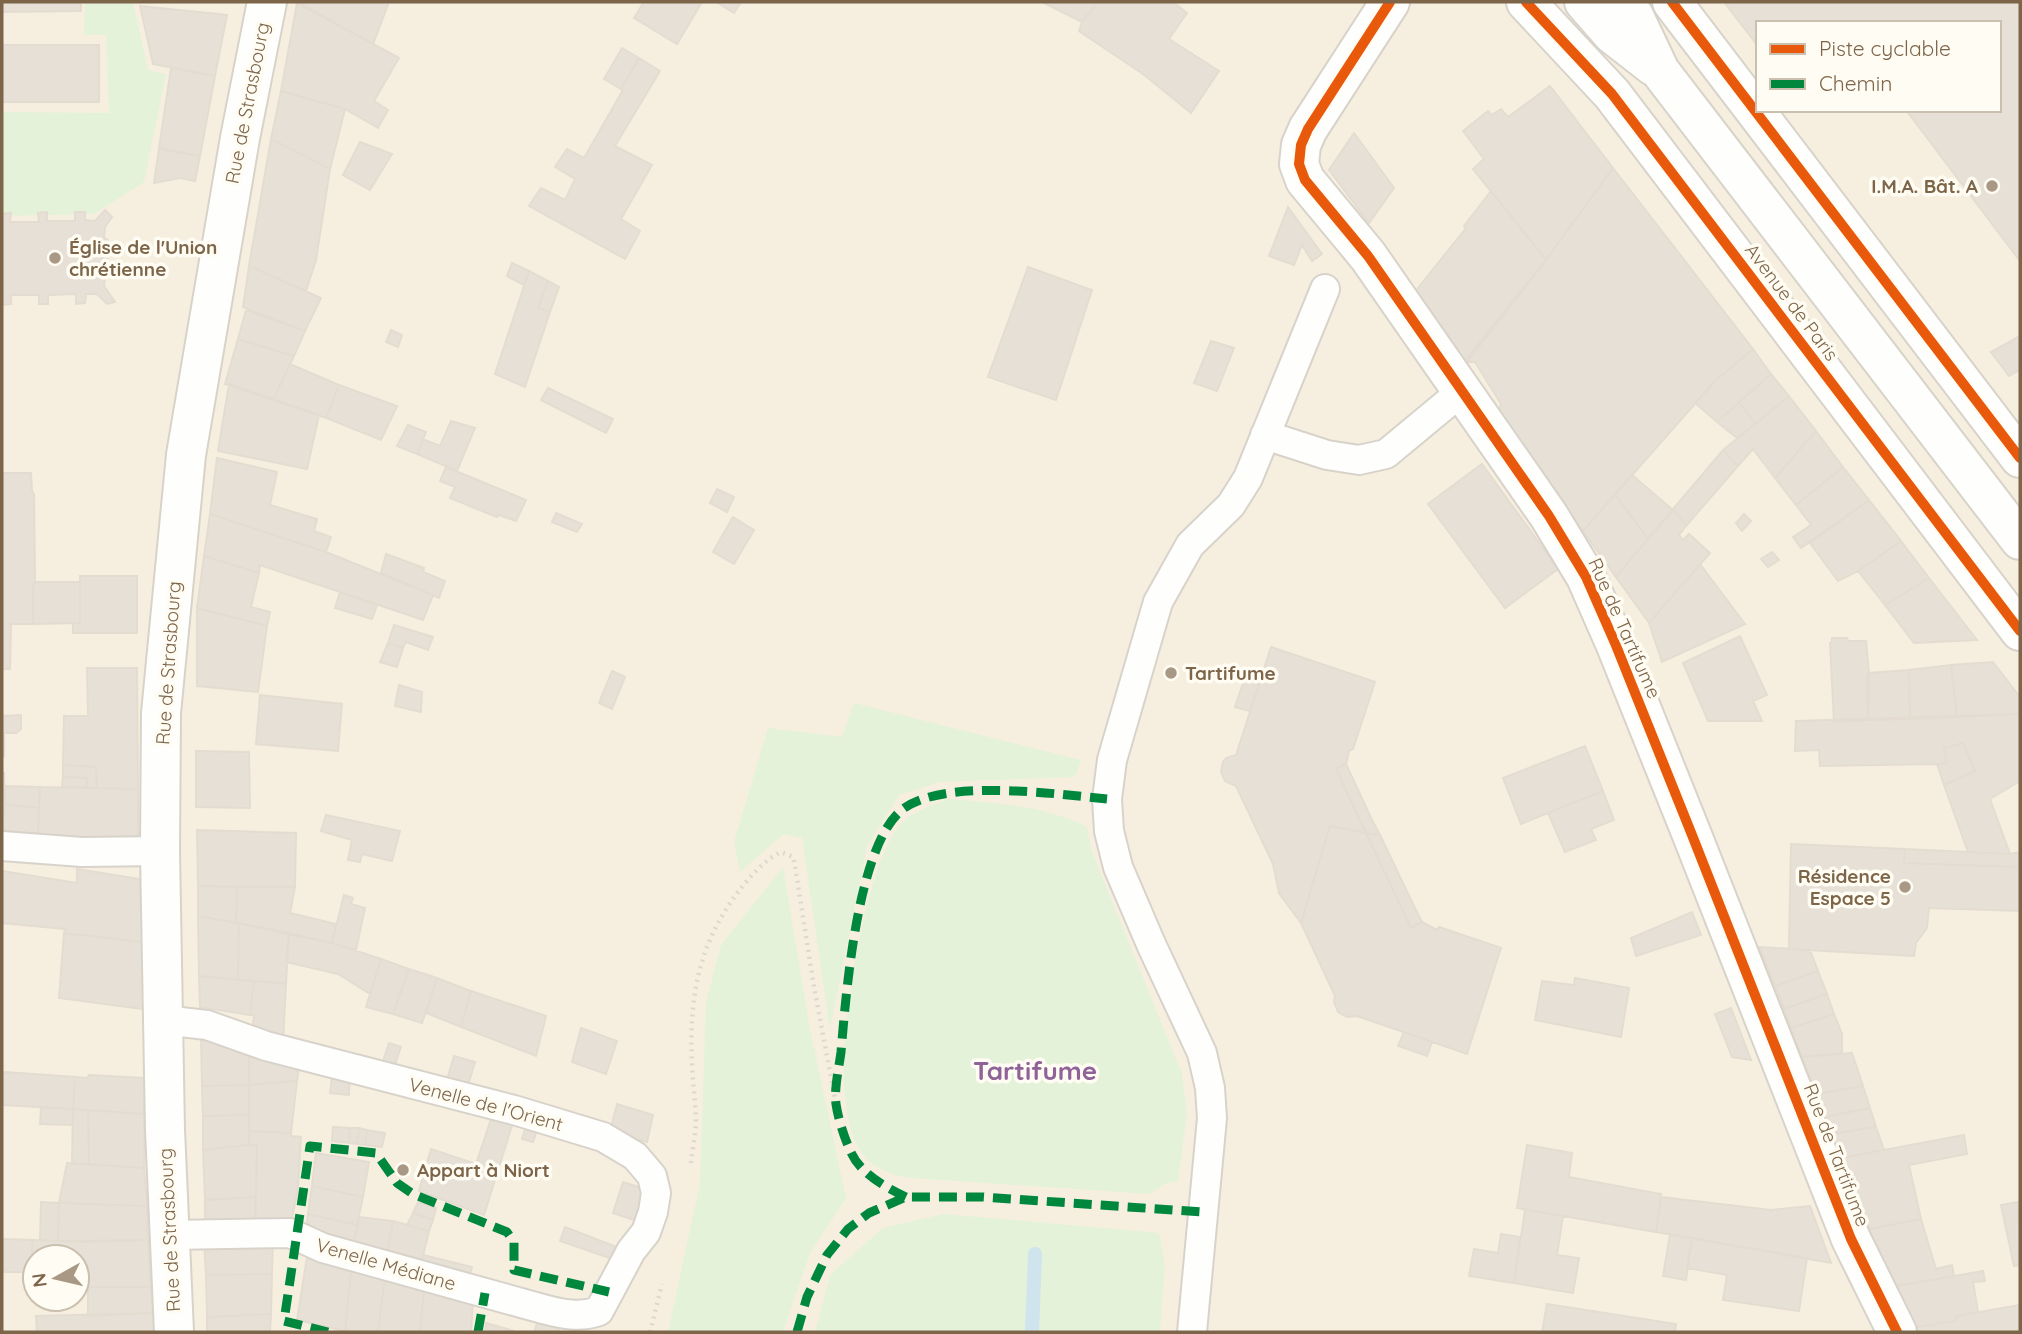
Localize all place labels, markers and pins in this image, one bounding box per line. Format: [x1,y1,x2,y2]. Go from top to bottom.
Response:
place label: I.M.A. Bât. A [1871,174,1978,198]
marker: I.M.A. Bât. A [1984,178,2000,194]
place label: Église de l'Union chrétienne [69,235,217,281]
marker: Église de l'Union chrétienne [47,250,63,266]
place label: Tartifume [1185,661,1276,685]
marker: Tartifume [1163,665,1179,681]
place label: Résidence Espace 5 [1798,864,1891,910]
marker: Résidence Espace 5 [1897,879,1913,895]
place label: Appart à Niort [417,1158,550,1182]
marker: Appart à Niort [395,1162,411,1178]

